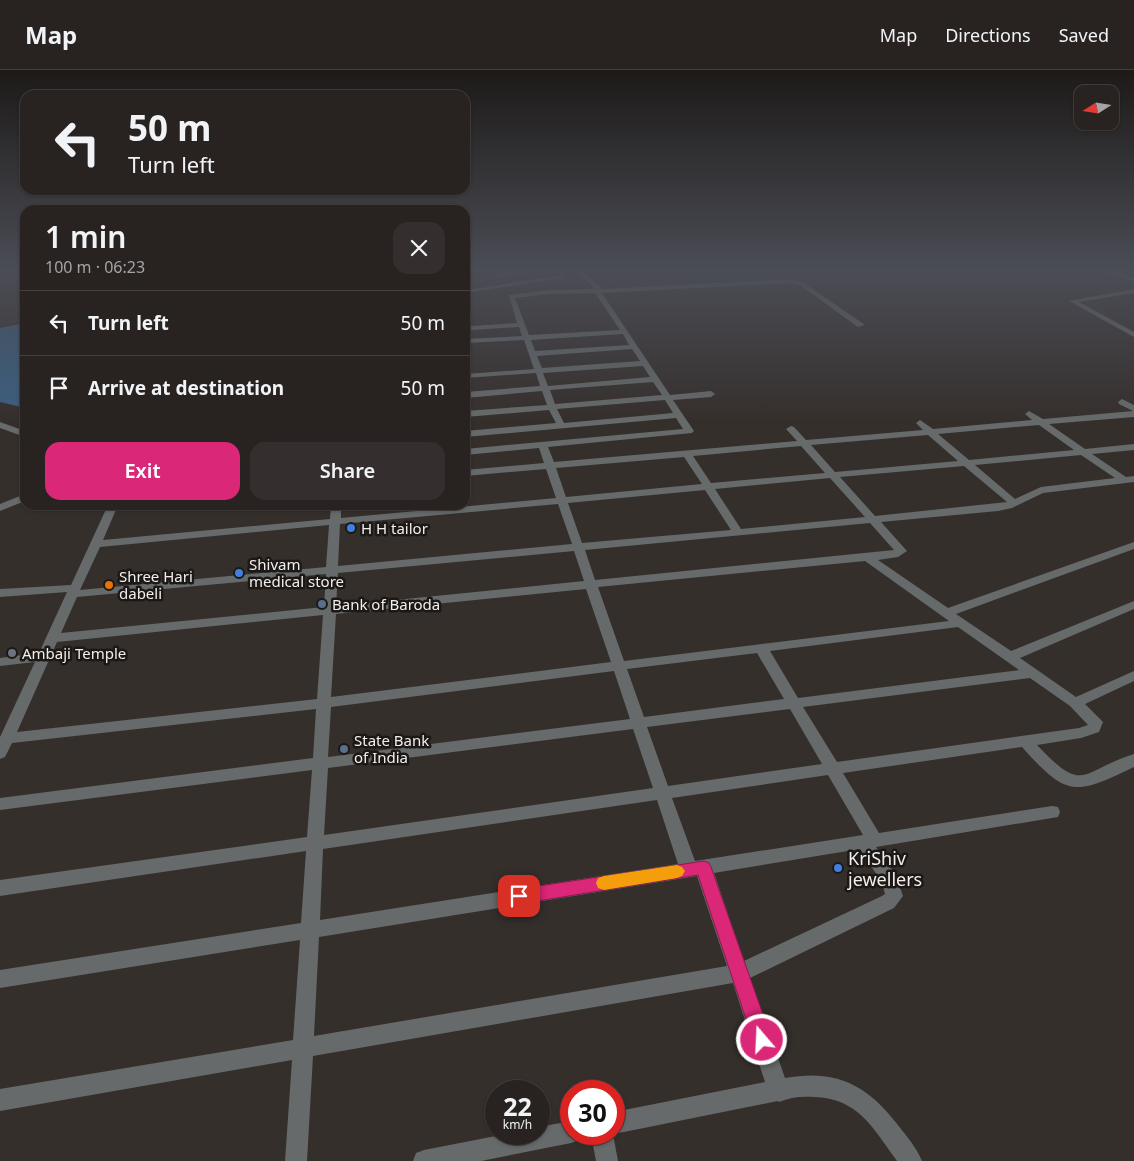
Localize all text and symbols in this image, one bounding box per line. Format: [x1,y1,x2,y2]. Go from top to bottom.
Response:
text: Map [25,18,77,51]
text: Map [880,23,917,47]
text: Directions [945,23,1031,47]
text: Saved [1059,23,1109,47]
north arrow [1074,85,1119,130]
map controls [1074,85,1119,130]
text: 50 m [128,104,211,151]
icon: left [45,110,110,175]
text: Turn left [128,149,215,179]
text: 1 min [45,216,126,257]
button: close [393,222,445,274]
text: 100 m · 06:23 [45,256,145,278]
icon: left [45,309,73,337]
text: Turn left [88,310,169,336]
text: 50 m [401,310,445,336]
icon: arrive [45,374,73,402]
text: Arrive at destination [88,375,284,401]
text: 50 m [401,375,445,401]
button: Exit [45,442,240,500]
button: Share [250,442,445,500]
place label: H H tailor [361,518,428,538]
marker: H H tailor [345,522,357,534]
place label: Shivam medical store [249,554,344,591]
place label: Shree Hari dabeli [119,566,193,603]
marker: Shivam medical store [233,567,245,579]
marker: Shree Hari dabeli [103,579,115,591]
place label: Bank of Baroda [332,594,440,614]
marker: Bank of Baroda [316,598,328,610]
place label: Ambaji Temple [22,643,126,663]
marker: Ambaji Temple [6,647,18,659]
place label: State Bank of India [354,730,429,767]
marker: State Bank of India [338,743,350,755]
place label: KriShiv jewellers [847,846,922,891]
marker: KriShiv jewellers [832,862,844,874]
pin [498,875,540,917]
icon: arrive [505,882,533,910]
position arrow [735,1013,787,1065]
speed limit sign: 30 [560,1080,625,1145]
text: 22 [503,1089,532,1123]
text: km/h [503,1116,532,1133]

